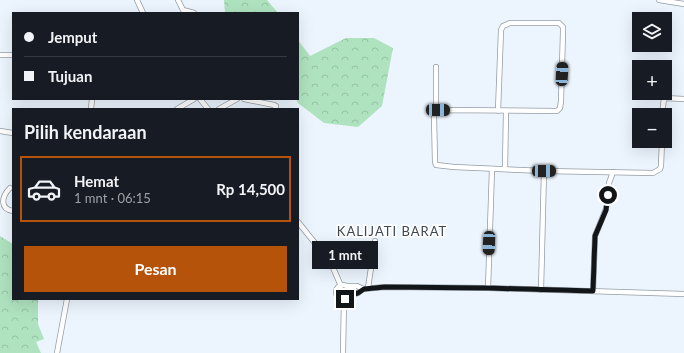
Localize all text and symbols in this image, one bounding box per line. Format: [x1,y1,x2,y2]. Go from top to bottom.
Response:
map controls [632,12,672,148]
button: layers [632,12,672,52]
text: Jemput [48,28,97,46]
button: + [632,60,672,100]
car [555,62,569,86]
text: Tujuan [48,67,92,85]
car [426,104,450,116]
button: − [632,108,672,148]
text: Pilih kendaraan [24,121,147,143]
car [532,165,556,177]
icon: car [26,171,62,207]
text: Hemat [74,172,119,190]
text: Rp 14,500 [216,180,285,198]
route start [599,186,617,204]
text: 1 mnt · 06:15 [74,190,151,206]
district label: KALIJATI BARAT [337,223,447,239]
car [483,231,495,255]
callout: 1 mnt [312,241,378,269]
button: Pesan [24,246,287,292]
text: 1 mnt [328,247,362,263]
route end [336,290,354,308]

